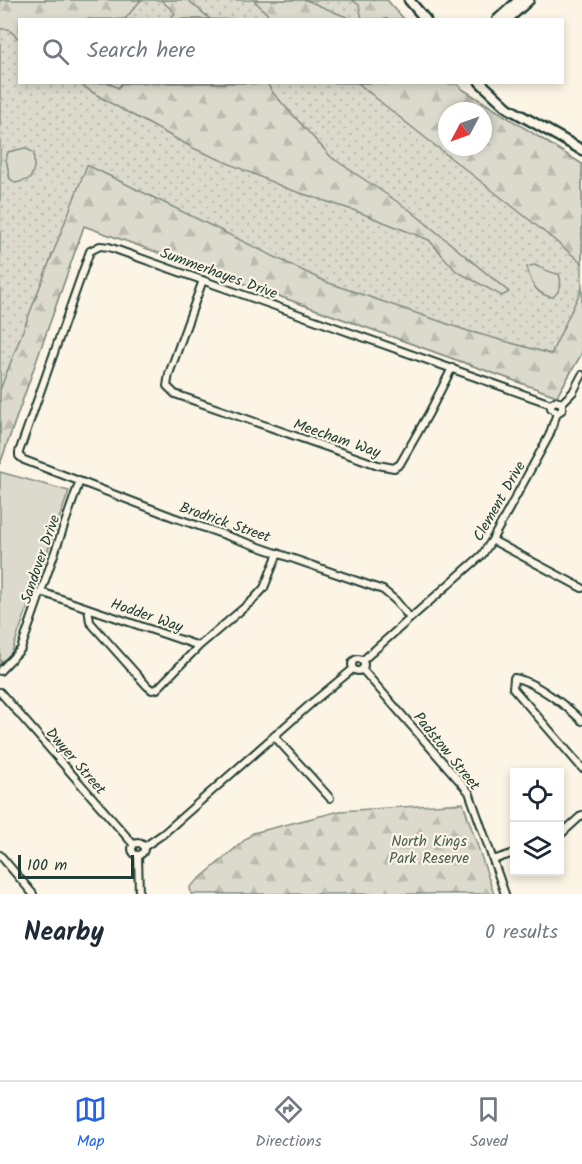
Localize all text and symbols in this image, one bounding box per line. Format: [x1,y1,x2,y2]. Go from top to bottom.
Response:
search box [18,18,564,84]
text: Search here [87,34,195,69]
icon: search [39,35,72,68]
north arrow [438,102,492,156]
street label: Summerhayes Drive [157,242,281,306]
street label: Meecham Way [290,413,384,465]
street label: Clement Drive [467,457,533,546]
street label: Brodrick Street [176,496,274,550]
street label: Sandover Drive [15,511,67,607]
street label: Hodder Way [107,592,187,640]
street label: Padstow Street [407,707,486,797]
street label: Dwyer Street [39,723,112,801]
map controls [510,768,564,876]
button: locate [510,768,564,822]
button: layers [510,822,564,876]
park label: North Kings Park Reserve [389,830,469,871]
scale bar [18,852,134,880]
text: 100 m [27,853,67,878]
text: Nearby [24,912,104,954]
text: 0 results [485,917,558,949]
tab: Map [74,1093,107,1154]
tab: Directions [255,1093,322,1154]
tab: Saved [470,1093,508,1154]

